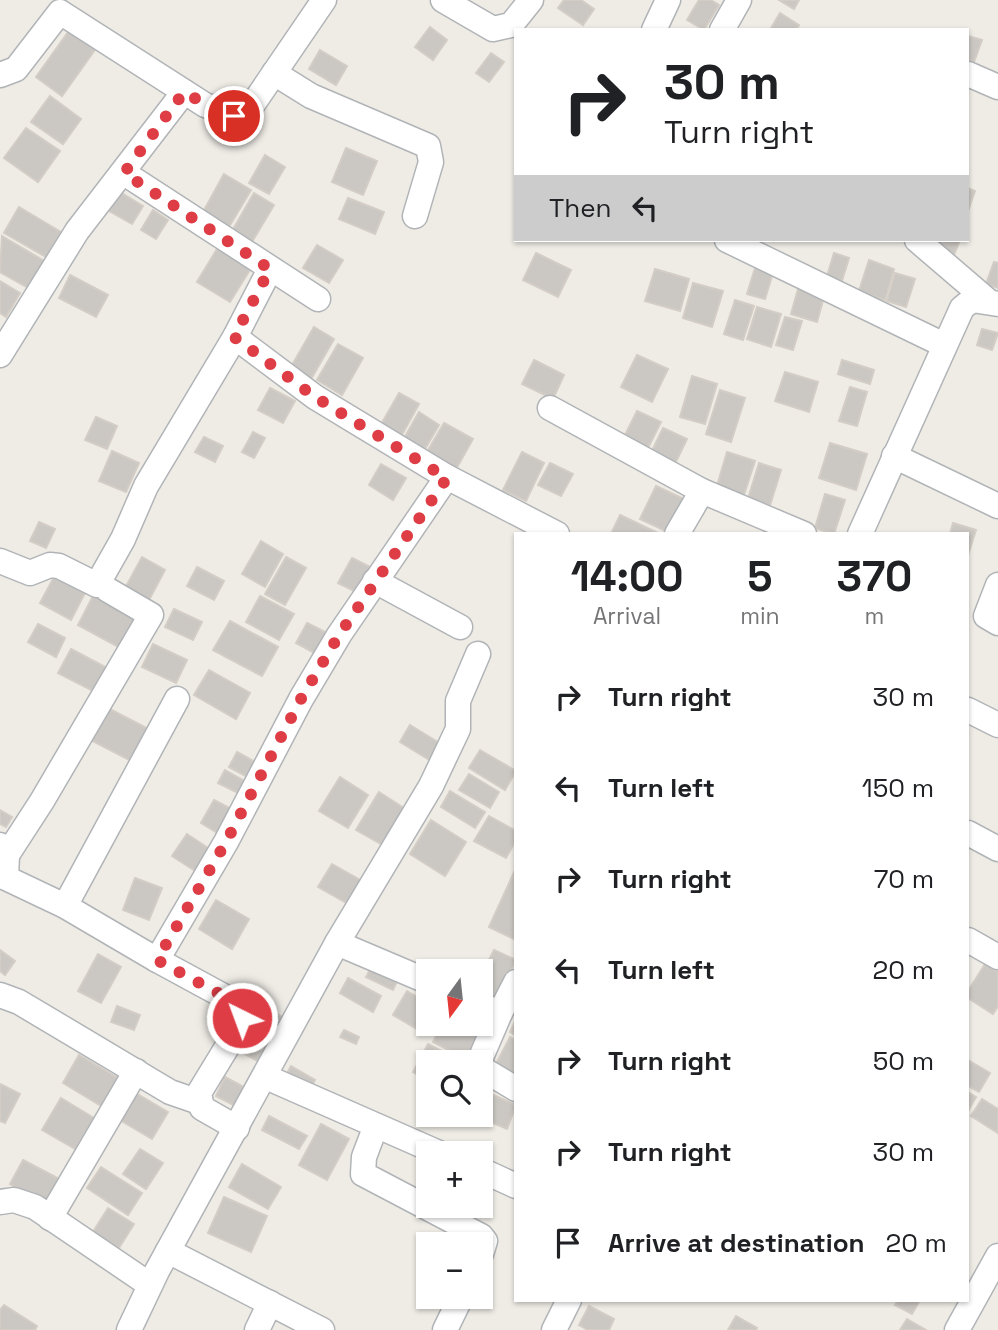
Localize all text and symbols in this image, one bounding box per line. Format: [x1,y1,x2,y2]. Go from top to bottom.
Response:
text: 30 m [664,51,780,113]
icon: right [549,56,640,147]
pin [204,86,264,146]
icon: arrive [215,97,253,135]
text: Turn right [664,112,814,152]
icon: left [626,189,664,227]
text: Then [549,191,612,225]
text: 14:00 [571,550,683,603]
text: 5 [747,550,772,603]
text: 370 [836,550,912,603]
text: Arrival [593,601,661,631]
text: min [740,601,780,631]
text: m [864,601,884,631]
icon: right [549,678,587,716]
text: Turn right [608,680,732,714]
text: 30 m [873,680,934,714]
icon: left [549,769,587,807]
text: Turn left [608,771,715,805]
text: 150 m [862,771,934,805]
icon: right [549,860,587,898]
text: Turn right [608,862,732,896]
text: 70 m [874,862,934,896]
icon: left [549,951,587,989]
text: Turn left [608,953,715,987]
text: 20 m [873,953,934,987]
north arrow [416,959,494,1036]
map controls [416,959,493,1309]
position arrow [205,981,279,1055]
icon: right [549,1042,587,1080]
text: Turn right [608,1044,732,1078]
text: 50 m [873,1044,934,1078]
button: search [416,1050,493,1127]
icon: right [549,1133,587,1171]
text: Turn right [608,1135,732,1169]
text: 30 m [873,1135,934,1169]
button: + [416,1141,493,1218]
icon: arrive [549,1224,587,1262]
text: Arrive at destination [608,1226,865,1260]
text: 20 m [886,1226,947,1260]
button: − [416,1232,493,1309]

